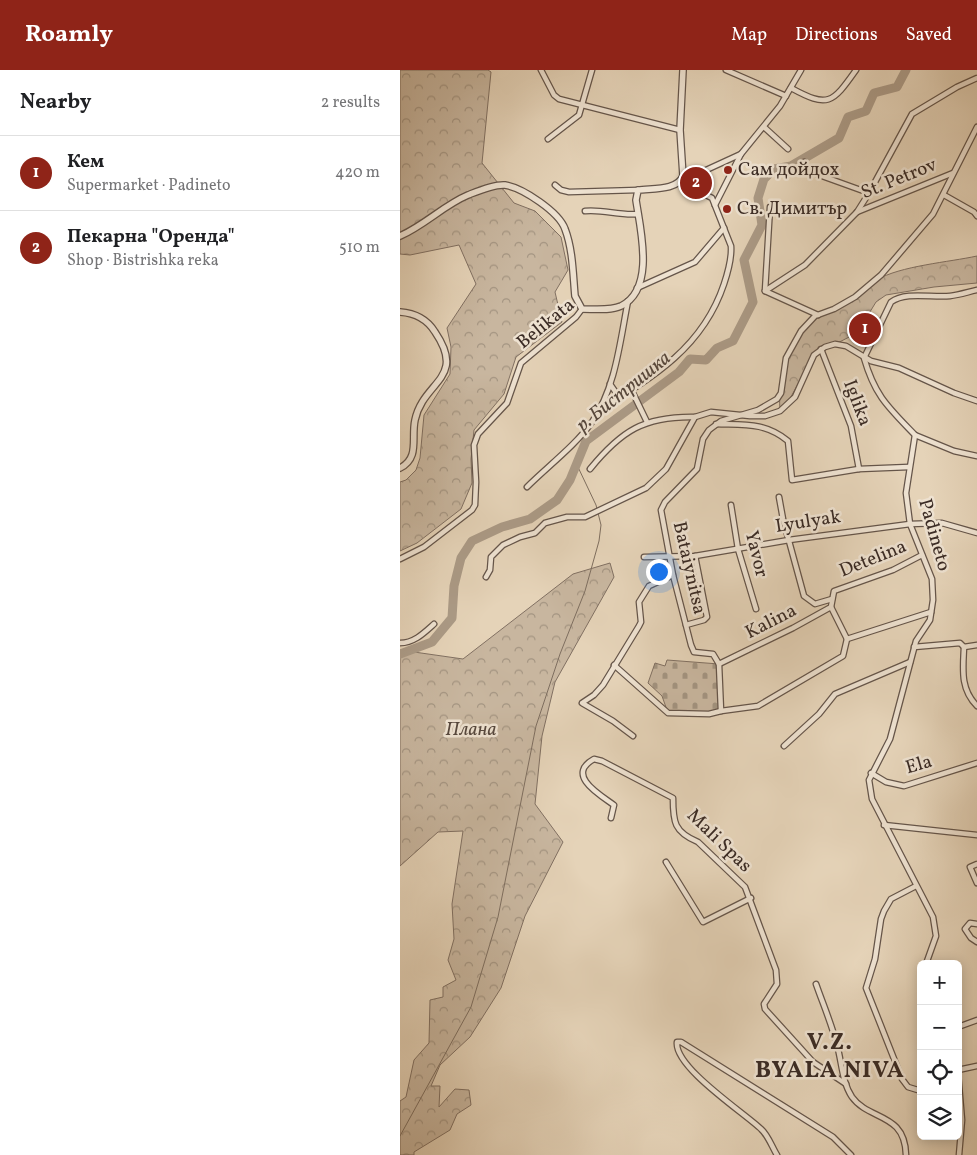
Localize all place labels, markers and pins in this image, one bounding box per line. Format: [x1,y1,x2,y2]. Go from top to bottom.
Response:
place label: Сам дойдох [738,157,840,183]
pin: 2 [680,164,712,202]
marker: Сам дойдох [722,164,734,176]
place label: Св. Димитър [737,196,847,222]
marker: Св. Димитър [721,203,733,215]
pin: 1 [849,310,881,348]

